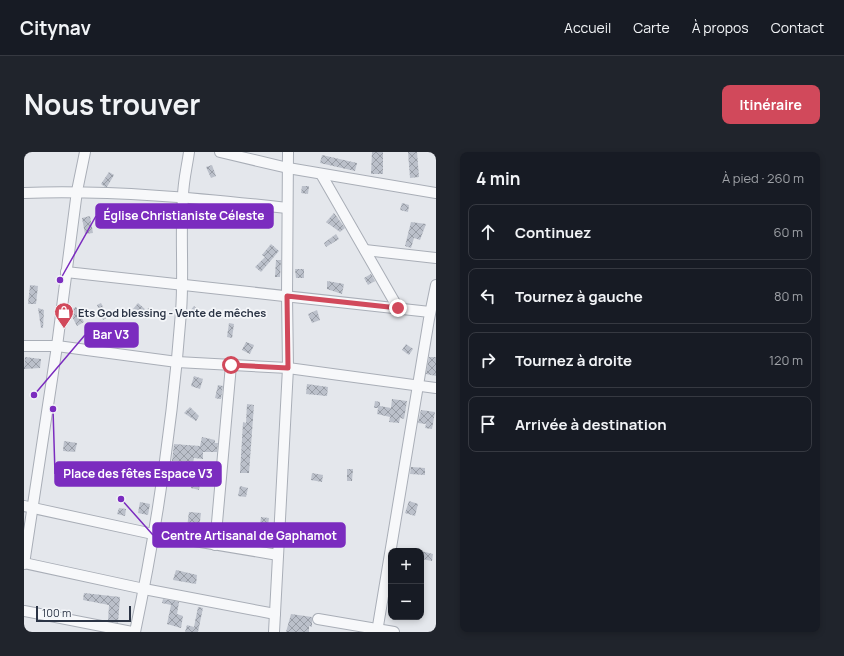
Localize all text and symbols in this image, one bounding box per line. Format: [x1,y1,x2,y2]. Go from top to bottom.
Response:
text: Citynav [20,15,91,41]
text: Accueil [564,18,611,37]
text: Carte [633,18,670,37]
text: À propos [692,18,749,37]
text: Contact [771,18,824,37]
text: Nous trouver [24,85,200,123]
button: Itinéraire [722,85,820,124]
text: 4 min [476,167,520,190]
text: À pied · 260 m [722,169,804,187]
callout: Église Christianiste Céleste [96,204,273,228]
text: Église Christianiste Céleste [104,207,264,224]
icon: ahead [477,221,499,243]
text: Continuez [515,222,591,243]
text: 60 m [773,223,803,241]
icon: left [477,285,499,307]
text: Tournez à gauche [515,286,643,307]
text: 80 m [774,287,803,305]
route end [389,299,407,317]
shop icon: Ets God blessing - Vente de mêches [53,301,75,329]
place label: Ets God blessing - Vente de mêches [78,305,266,320]
callout: Bar V3 [85,323,138,347]
text: Bar V3 [93,326,129,343]
icon: right [477,349,499,371]
text: Tournez à droite [515,350,632,371]
text: 120 m [769,351,803,369]
route start [222,356,240,374]
icon: arrive [477,413,499,435]
text: Arrivée à destination [515,414,667,435]
callout: Place des fêtes Espace V3 [55,462,221,486]
text: Place des fêtes Espace V3 [63,465,213,482]
callout: Centre Artisanal de Gaphamot [153,523,345,547]
text: Centre Artisanal de Gaphamot [161,527,337,544]
map controls [388,548,424,620]
button: + [388,548,424,584]
button: − [388,584,424,620]
scale bar [36,604,131,623]
text: 100 m [42,605,71,620]

